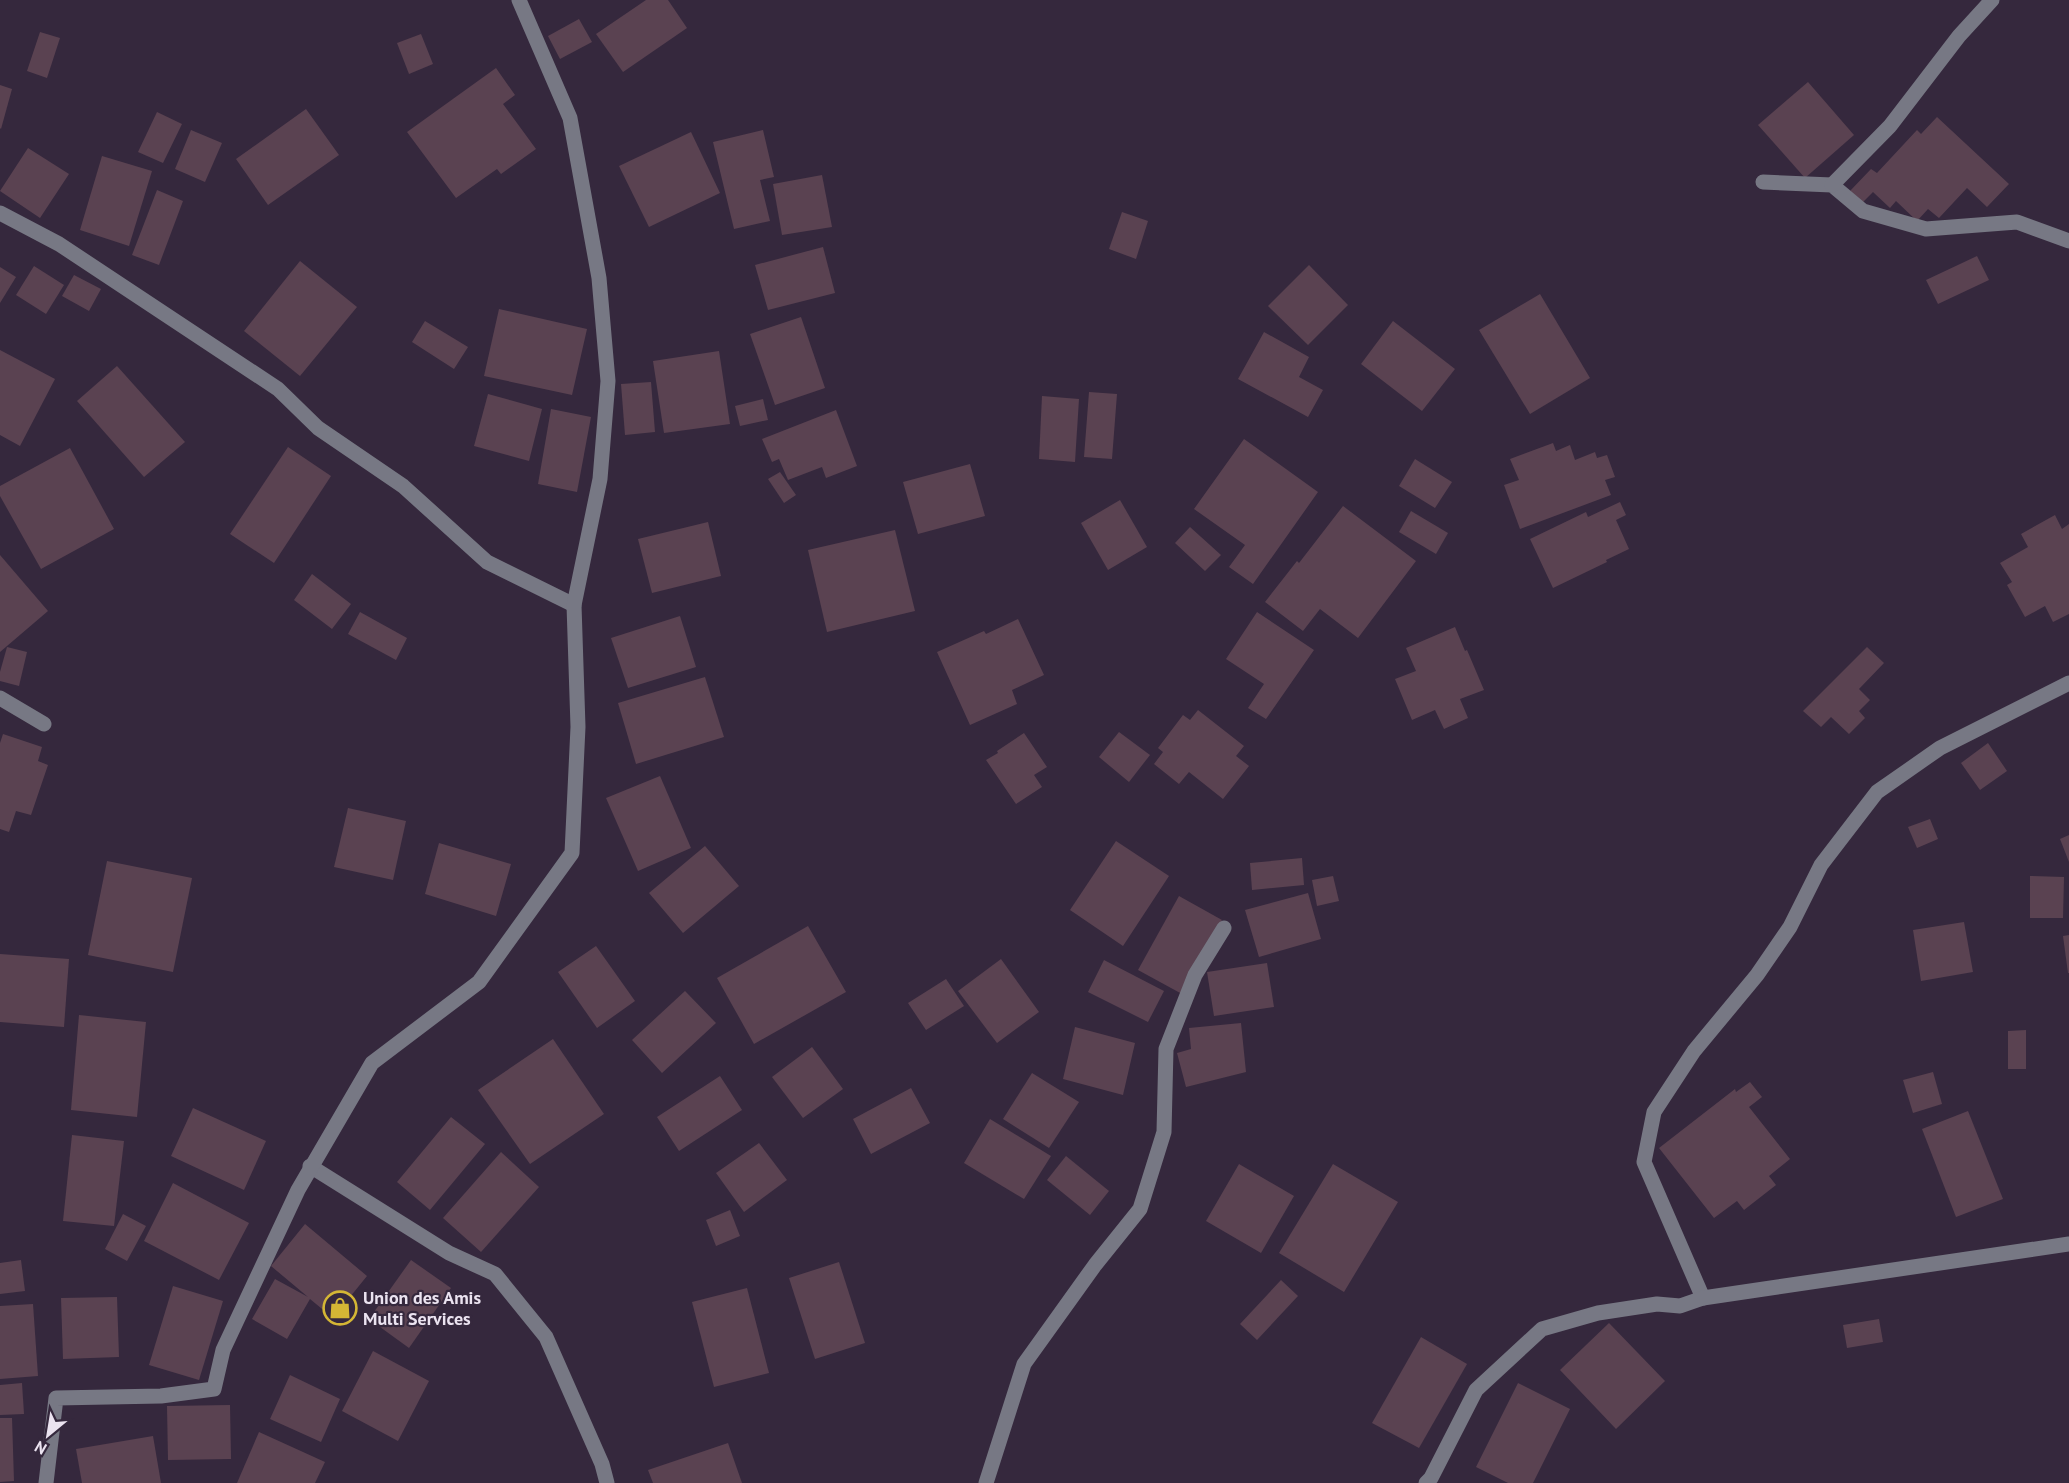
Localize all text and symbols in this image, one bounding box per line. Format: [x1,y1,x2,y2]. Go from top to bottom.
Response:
place label: Union des Amis Multi Services [363,1286,481,1330]
shop icon: Union des Amis Multi Services [322,1290,358,1326]
north arrow [18,1405,78,1465]
text: N [31,1437,50,1459]

